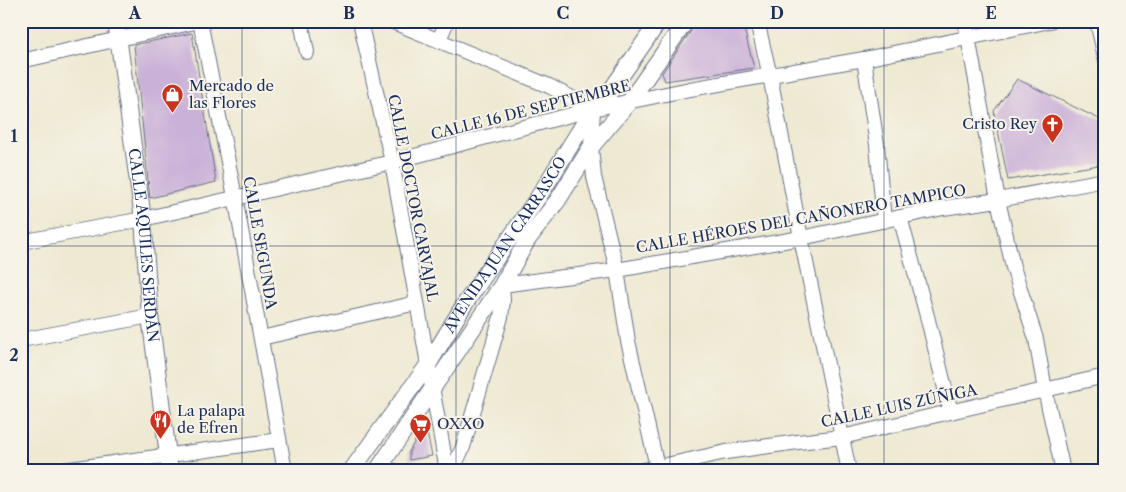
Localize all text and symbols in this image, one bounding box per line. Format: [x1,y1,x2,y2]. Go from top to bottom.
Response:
text: A [128,3,142,23]
text: B [343,3,355,23]
text: C [557,3,569,23]
text: D [770,3,784,23]
text: E [985,3,997,23]
street label: CALLE 16 DE SEPTIEMBRE [429,75,633,144]
place label: Mercado de las Flores [189,76,274,112]
shop icon: Mercado de las Flores [161,83,185,114]
street label: CALLE DOCTOR CARVAJAL [384,93,443,303]
church icon: Cristo Rey [1041,112,1065,143]
place label: Cristo Rey [962,114,1038,133]
text: 1 [10,126,18,146]
street label: CALLE AQUILES SERDÁN [124,147,163,343]
street label: AVENIDA JUAN CARRASCO [439,153,570,337]
street label: CALLE SEGUNDA [239,175,282,312]
street label: CALLE HÉROES DEL CAÑONERO TAMPICO [634,180,967,257]
text: 2 [9,345,19,365]
street label: CALLE LUIS ZÚÑIGA [819,379,980,431]
place label: La palapa de Efren [177,401,245,437]
restaurant icon: La palapa de Efren [149,408,173,439]
supermarket icon: OXXO [409,412,433,443]
place label: OXXO [437,414,484,433]

